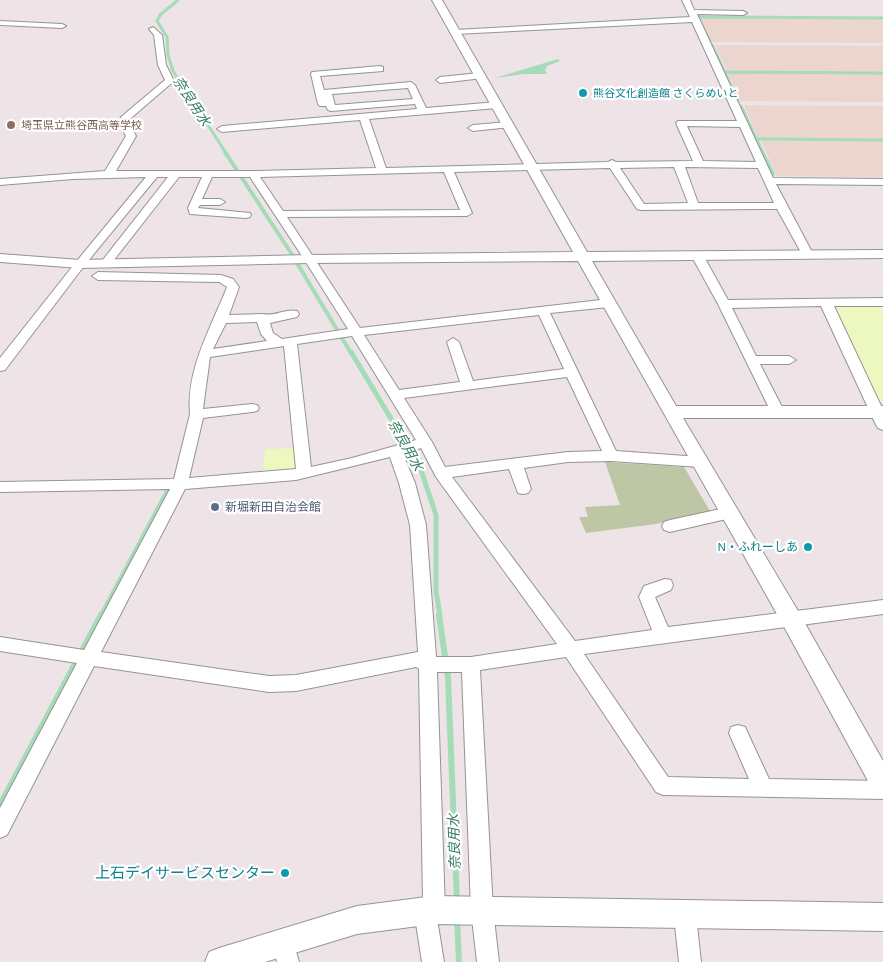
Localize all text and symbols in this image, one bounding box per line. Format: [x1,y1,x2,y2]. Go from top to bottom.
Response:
water label: 奈良用水 [169,73,216,131]
place label: 熊谷文化創造館 さくらめいと [593,86,739,100]
marker: 熊谷文化創造館 さくらめいと [577,87,589,99]
place label: 埼玉県立熊谷西高等学校 [21,118,142,132]
marker: 埼玉県立熊谷西高等学校 [5,119,17,131]
water label: 奈良用水 [385,416,428,476]
place label: 新堀新田自治会館 [225,499,321,514]
marker: 新堀新田自治会館 [209,501,221,513]
place label: N・ふれーしあ [718,539,798,554]
marker: N・ふれーしあ [802,541,814,553]
water label: 奈良用水 [444,812,464,870]
place label: 上石デイサービスセンター [95,863,275,882]
marker: 上石デイサービスセンター [279,867,291,879]

